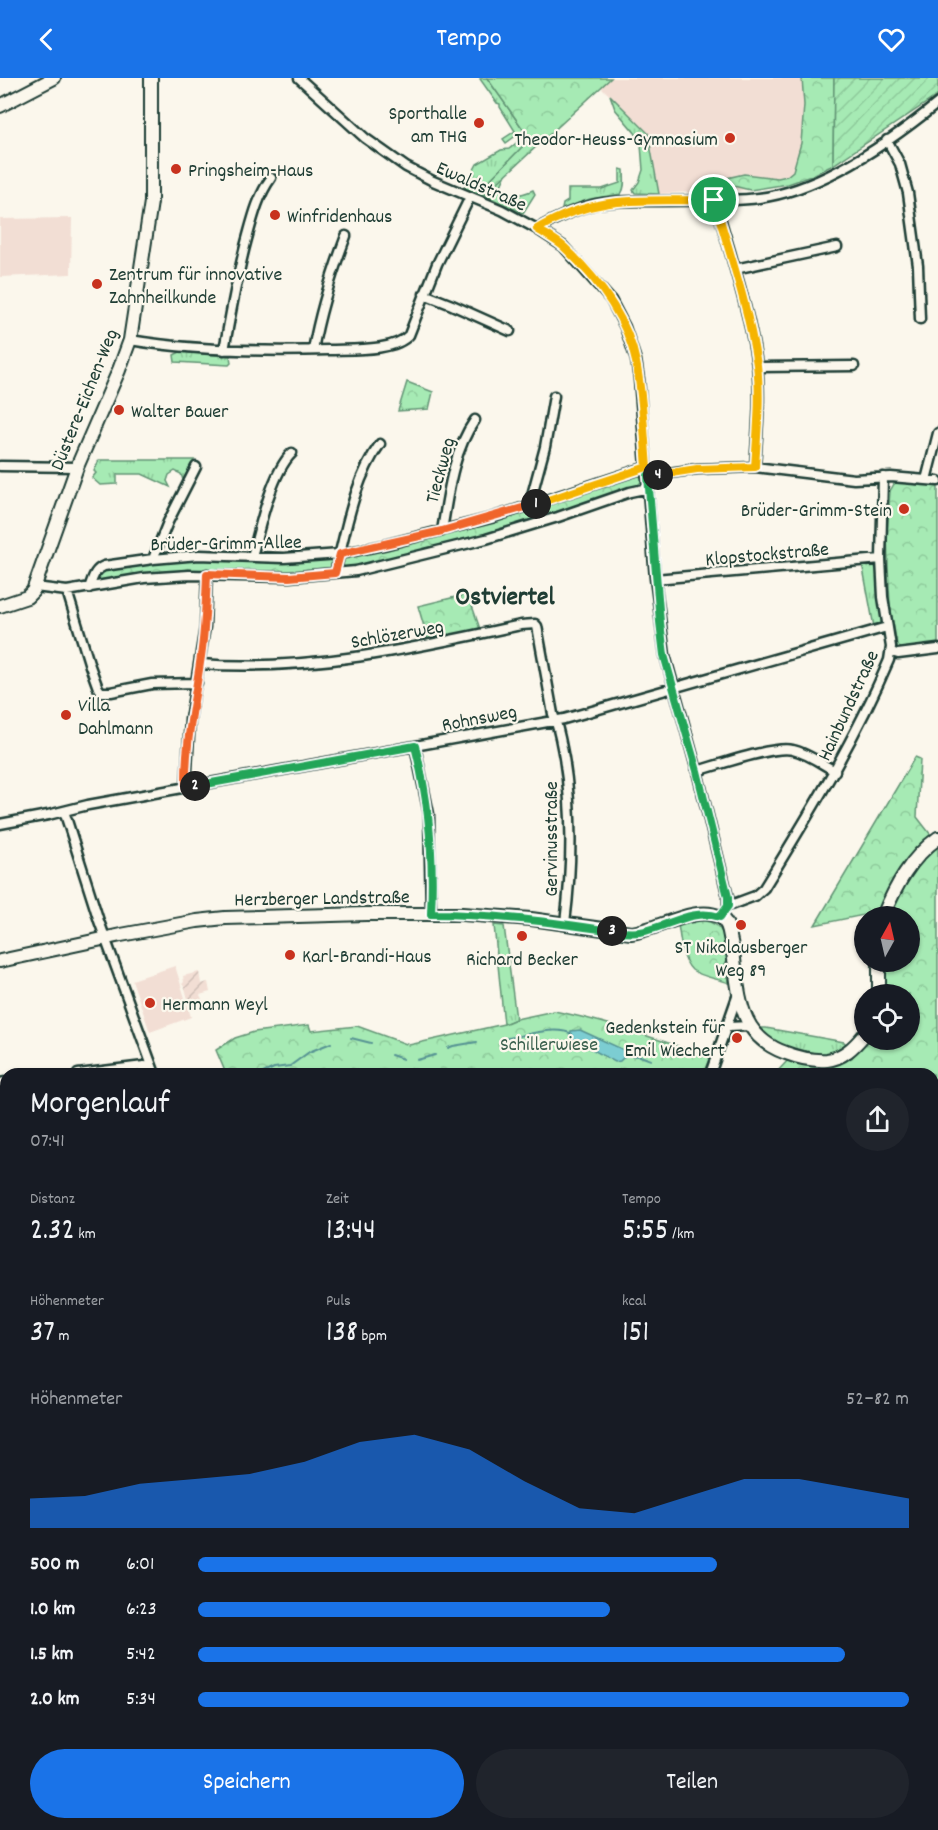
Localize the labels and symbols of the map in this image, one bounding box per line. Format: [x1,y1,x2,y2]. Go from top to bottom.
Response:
place label: Sporthalle am THG [388,101,467,152]
marker: Sporthalle am THG [472,116,486,130]
place label: Theodor-Heuss-Gymnasium [514,127,718,155]
marker: Theodor-Heuss-Gymnasium [723,131,737,145]
street label: Ewaldstraße [431,155,531,220]
place label: Pringsheim-Haus [188,158,313,186]
marker: Pringsheim-Haus [169,162,183,176]
pin [688,174,739,225]
place label: Winfridenhaus [287,204,393,232]
marker: Winfridenhaus [268,208,282,222]
place label: Zentrum für innovative Zahnheilkunde [109,262,282,313]
marker: Zentrum für innovative Zahnheilkunde [90,277,104,291]
street label: Düstere-Eichen-Weg [45,325,127,475]
place label: Walter Bauer [131,399,229,427]
marker: Walter Bauer [112,403,126,417]
street label: Tieckweg [420,435,464,507]
pin: 4 [643,460,673,490]
pin: 1 [521,489,551,519]
place label: Brüder-Grimm-Stein [741,498,892,526]
marker: Brüder-Grimm-Stein [897,502,911,516]
street label: Brüder-Grimm-Allee [150,530,302,560]
street label: Klopstockstraße [704,537,830,575]
district label: Ostviertel [455,580,555,617]
street label: Schlözerweg [349,614,446,658]
street label: Hainbundstraße [812,646,888,766]
place label: Villa Dahlmann [78,693,153,744]
street label: Rohnsweg [440,699,519,741]
marker: Villa Dahlmann [59,708,73,722]
pin: 2 [180,771,210,801]
street label: Gervinusstraße [539,781,567,897]
street label: Herzberger Landstraße [234,884,410,916]
north arrow [854,906,920,972]
pin: 3 [597,916,627,946]
marker: ST Nikolausberger Weg 89 [734,918,748,932]
marker: Richard Becker [515,929,529,943]
place label: ST Nikolausberger Weg 89 [674,935,808,986]
place label: Karl-Brandi-Haus [302,944,432,972]
place label: Richard Becker [466,947,579,975]
marker: Karl-Brandi-Haus [283,948,297,962]
place label: Hermann Weyl [162,992,268,1020]
marker: Hermann Weyl [143,996,157,1010]
place label: Gedenkstein für Emil Wiechert [605,1015,726,1066]
marker: Gedenkstein für Emil Wiechert [730,1031,744,1045]
park label: Schillerwiese [500,1032,598,1060]

